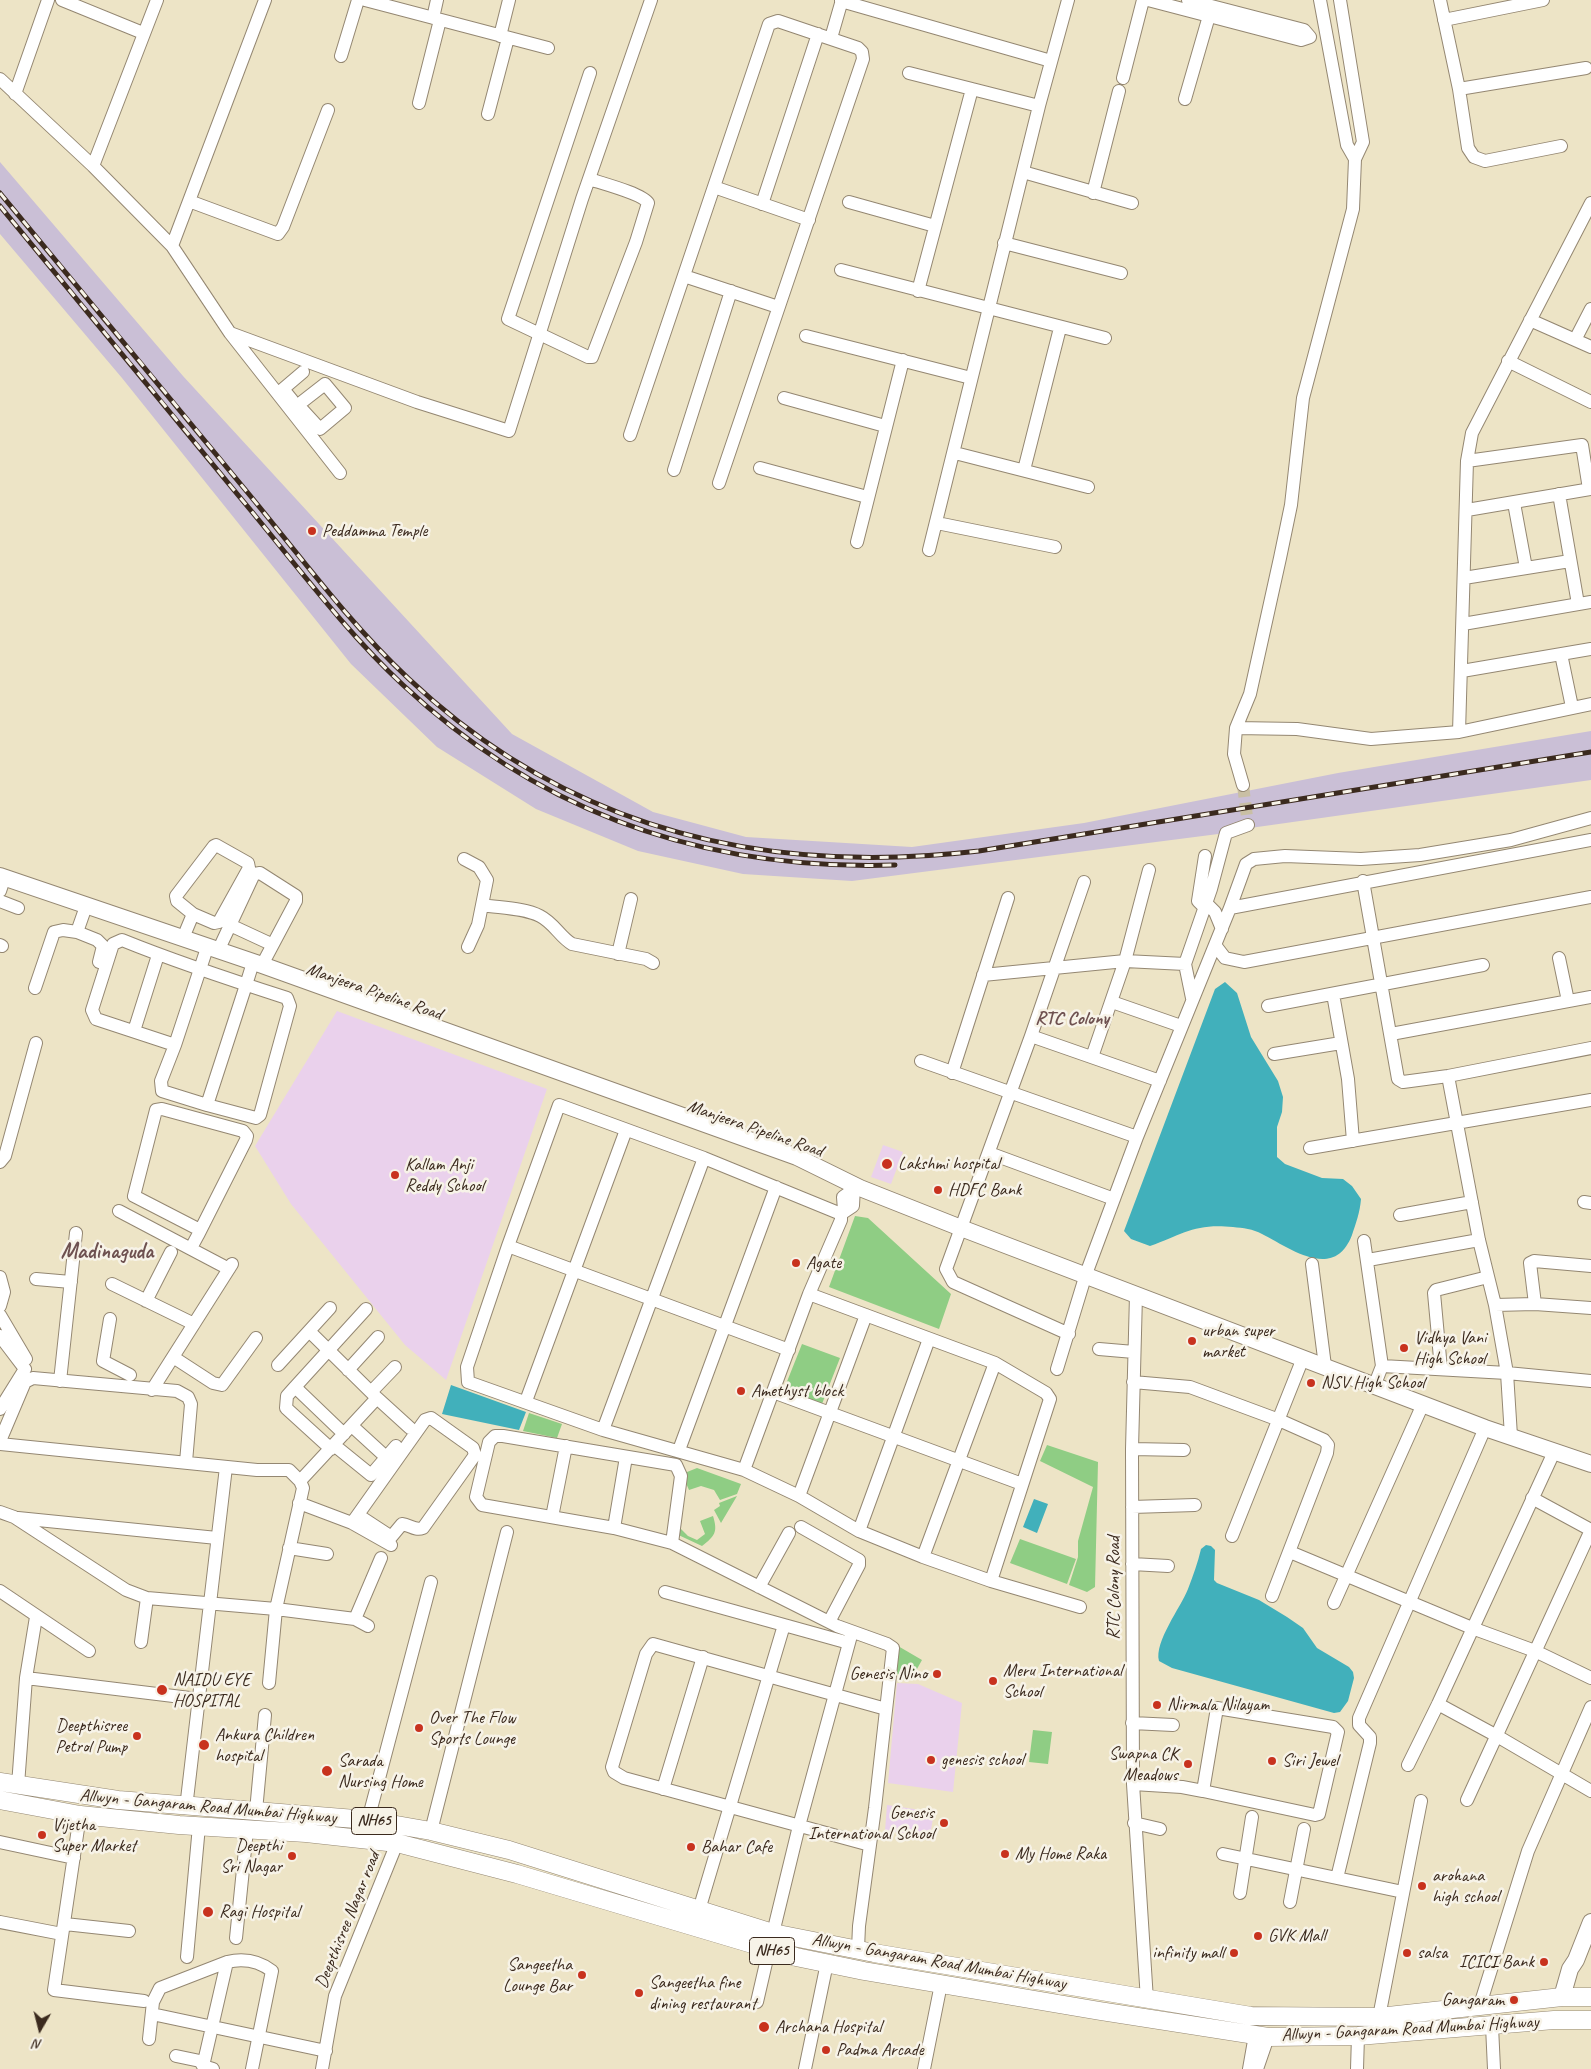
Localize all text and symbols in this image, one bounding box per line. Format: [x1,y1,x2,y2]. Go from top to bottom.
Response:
place label: Peddamma Temple [322,520,427,542]
marker: Peddamma Temple [306,525,318,537]
street label: Manjeera Pipeline Road [303,959,445,1025]
district label: RTC Colony [1035,1008,1109,1030]
street label: Manjeera Pipeline Road [684,1096,826,1162]
place label: Lakshmi hospital [898,1153,1000,1175]
place label: Kallam Anji Reddy School [405,1154,484,1196]
marker: Lakshmi hospital [880,1157,894,1171]
marker: Kallam Anji Reddy School [389,1169,401,1181]
place label: HDFC Bank [948,1179,1021,1201]
marker: HDFC Bank [932,1184,944,1196]
district label: Madinaguda [61,1239,153,1265]
place label: Agate [806,1252,841,1274]
marker: Agate [790,1257,802,1269]
place label: urban super market [1202,1320,1275,1362]
place label: Vidhya Vani High School [1414,1327,1486,1370]
marker: urban super market [1186,1335,1198,1347]
marker: Vidhya Vani High School [1398,1342,1410,1354]
place label: NSV High School [1321,1372,1425,1394]
marker: NSV High School [1305,1377,1317,1389]
place label: Amethyst block [751,1380,843,1402]
marker: Amethyst block [735,1385,747,1397]
street label: RTC Colony Road [1103,1536,1125,1640]
place label: Meru International School [1003,1660,1122,1702]
place label: Genesis Nino [849,1663,927,1685]
marker: Genesis Nino [931,1668,943,1680]
place label: NAIDU EYE HOSPITAL [173,1669,250,1712]
marker: Meru International School [987,1675,999,1687]
marker: NAIDU EYE HOSPITAL [155,1683,169,1697]
place label: Nirmala Nilayam [1167,1694,1269,1716]
marker: Nirmala Nilayam [1151,1699,1163,1711]
place label: Over The Flow Sports Lounge [429,1707,516,1750]
place label: Deepthisree Petrol Pump [56,1715,127,1758]
marker: Over The Flow Sports Lounge [413,1722,425,1734]
place label: Ankura Children hospital [215,1724,314,1766]
marker: Deepthisree Petrol Pump [131,1730,143,1742]
marker: Ankura Children hospital [197,1738,211,1752]
place label: Swapna CK Meadows [1109,1743,1178,1786]
place label: genesis school [941,1749,1024,1771]
place label: Sarada Nursing Home [338,1750,423,1792]
place label: Siri Jewel [1282,1750,1338,1772]
marker: genesis school [925,1754,937,1766]
marker: Siri Jewel [1266,1755,1278,1767]
marker: Swapna CK Meadows [1182,1758,1194,1770]
marker: Sarada Nursing Home [320,1764,334,1778]
street label: Allwyn - Gangaram Road Mumbai Highway [79,1785,337,1829]
place label: Genesis International School [808,1802,934,1845]
road number: NH65 [352,1808,396,1834]
place label: Vijetha Super Market [52,1814,136,1856]
marker: Genesis International School [938,1817,950,1829]
marker: Vijetha Super Market [36,1829,48,1841]
place label: Deepthi Sri Nagar [220,1835,282,1878]
place label: Bahar Cafe [701,1836,772,1858]
marker: Bahar Cafe [685,1841,697,1853]
place label: My Home Raka [1015,1843,1106,1865]
marker: My Home Raka [999,1848,1011,1860]
street label: Deepthisree Nagar road [311,1849,385,1991]
marker: Deepthi Sri Nagar [286,1850,298,1862]
place label: arohana high school [1432,1865,1499,1908]
marker: arohana high school [1416,1880,1428,1892]
place label: Ragi Hospital [219,1901,300,1923]
marker: Ragi Hospital [201,1905,215,1919]
place label: GVK Mall [1268,1925,1326,1947]
street label: Allwyn - Gangaram Road Mumbai Highway [810,1929,1068,1995]
marker: GVK Mall [1252,1930,1264,1942]
road number: NH65 [750,1938,794,1964]
place label: infinity mall [1152,1942,1224,1964]
place label: salsa [1417,1942,1447,1964]
marker: infinity mall [1228,1947,1240,1959]
marker: salsa [1401,1947,1413,1959]
place label: ICICI Bank [1459,1951,1534,1973]
place label: Sangeetha Lounge Bar [503,1954,572,1996]
marker: ICICI Bank [1538,1956,1550,1968]
marker: Sangeetha Lounge Bar [576,1969,588,1981]
place label: Sangeetha fine dining restaurant [649,1972,756,2015]
marker: Sangeetha fine dining restaurant [633,1987,645,1999]
place label: Gangaram [1442,1989,1504,2011]
marker: Gangaram [1508,1994,1520,2006]
north arrow [15,2004,65,2054]
street label: Allwyn - Gangaram Road Mumbai Highway [1281,2011,1539,2047]
place label: Archana Hospital [775,2016,882,2038]
marker: Archana Hospital [757,2020,771,2034]
text: N [32,2035,43,2053]
place label: Padma Arcade [836,2039,924,2061]
marker: Padma Arcade [820,2044,832,2056]

